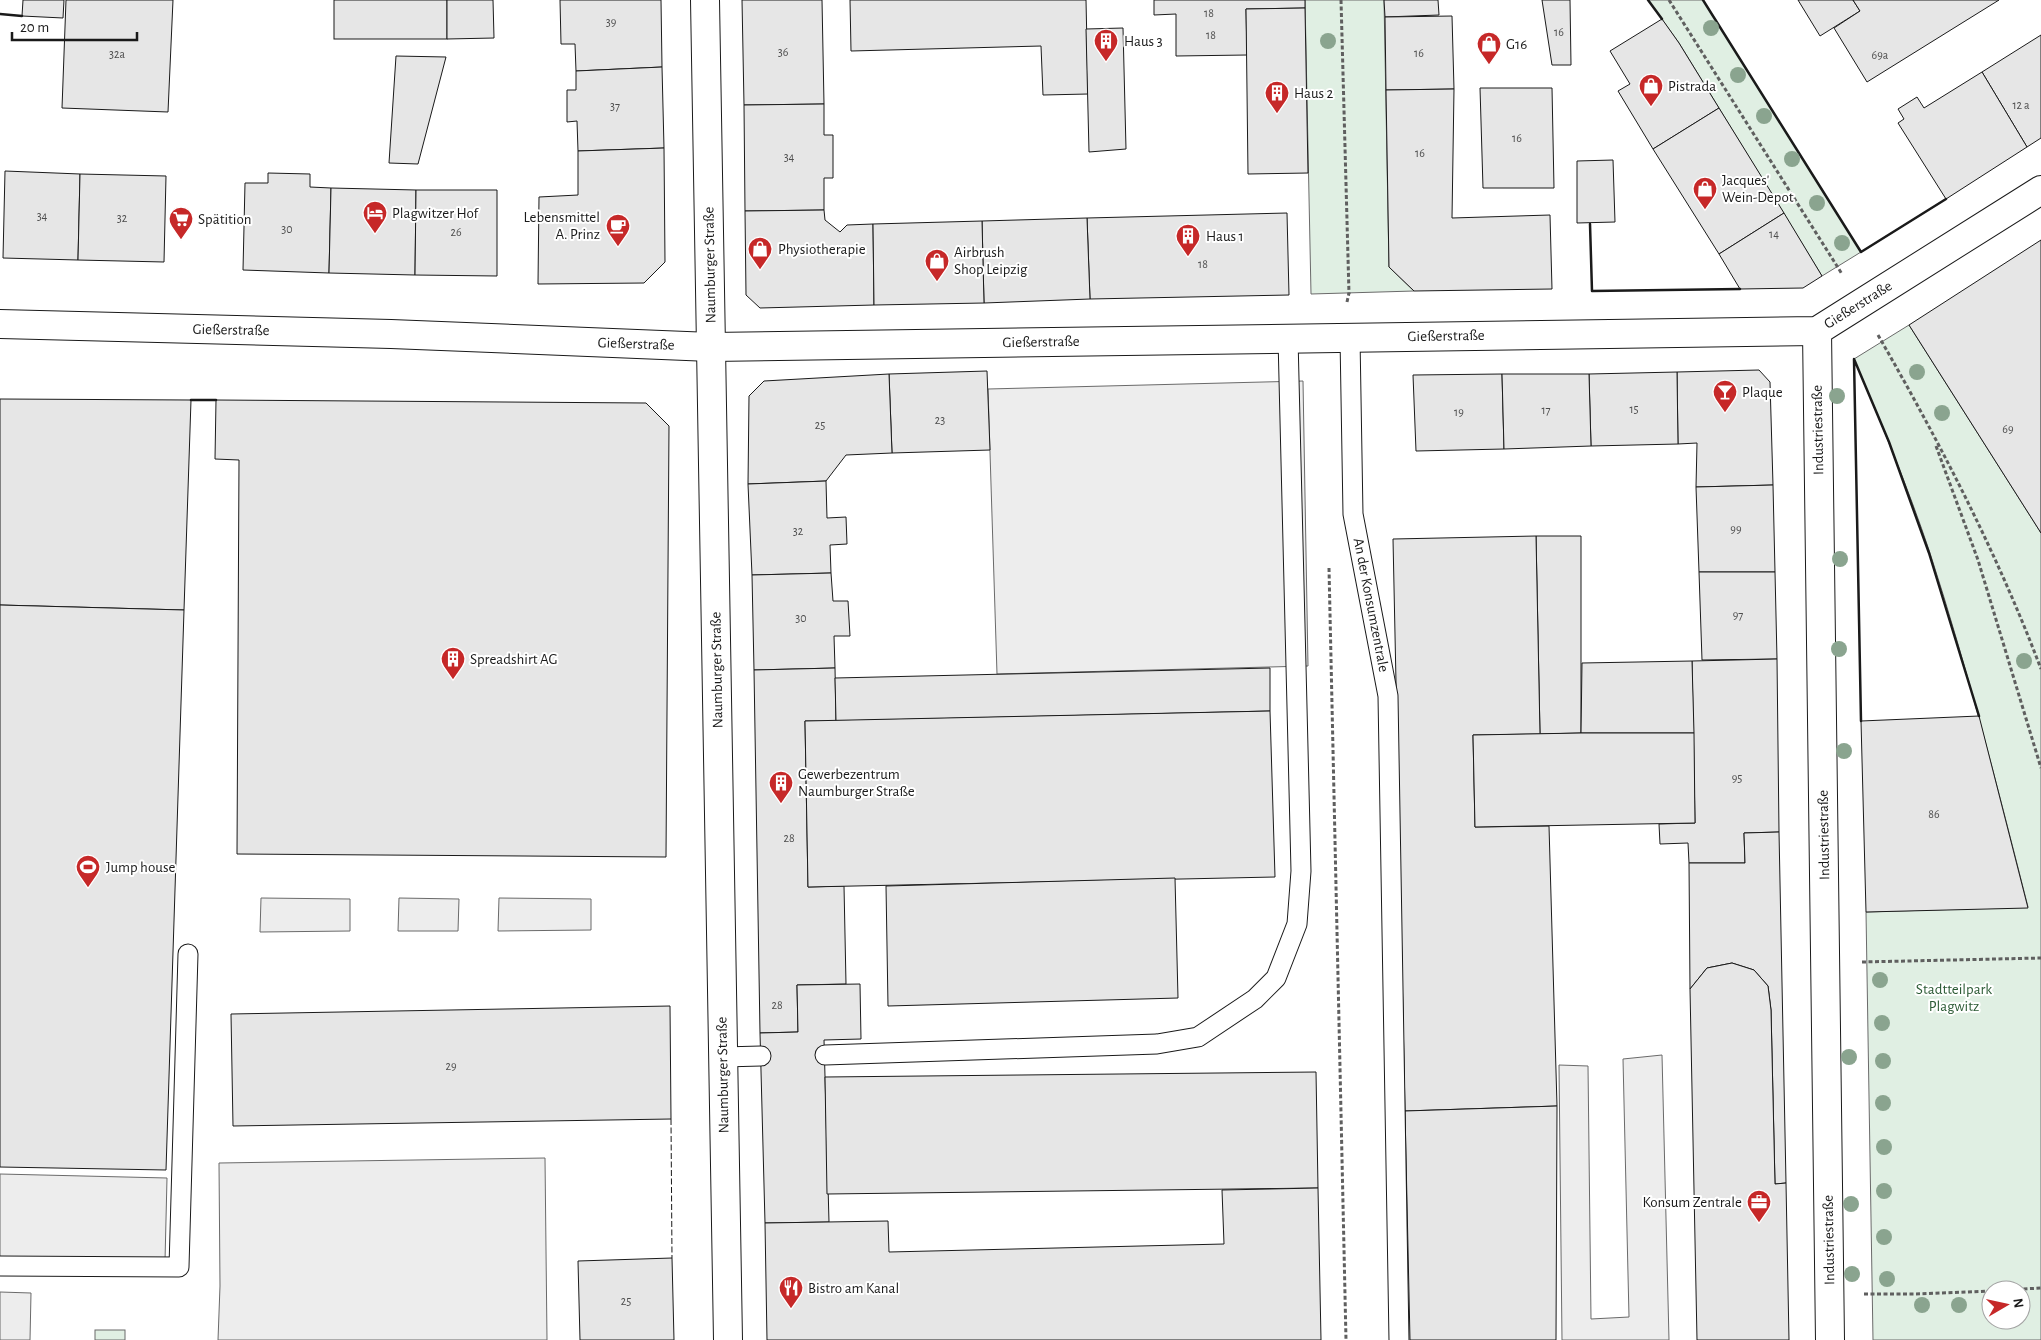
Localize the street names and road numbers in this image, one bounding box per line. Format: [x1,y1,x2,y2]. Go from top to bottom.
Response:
street label: Naumburger Straße [701,206,719,323]
street label: Gießerstraße [1821,278,1895,332]
street label: Gießerstraße [192,322,270,338]
street label: Gießerstraße [1407,328,1485,344]
street label: Gießerstraße [1002,334,1080,350]
street label: Gießerstraße [597,335,675,353]
street label: Industriestraße [1810,385,1826,475]
street label: An der Konsumzentrale [1351,537,1391,673]
street label: Naumburger Straße [708,611,726,728]
street label: Industriestraße [1816,790,1832,880]
street label: Naumburger Straße [714,1016,732,1133]
street label: Industriestraße [1821,1195,1837,1285]

